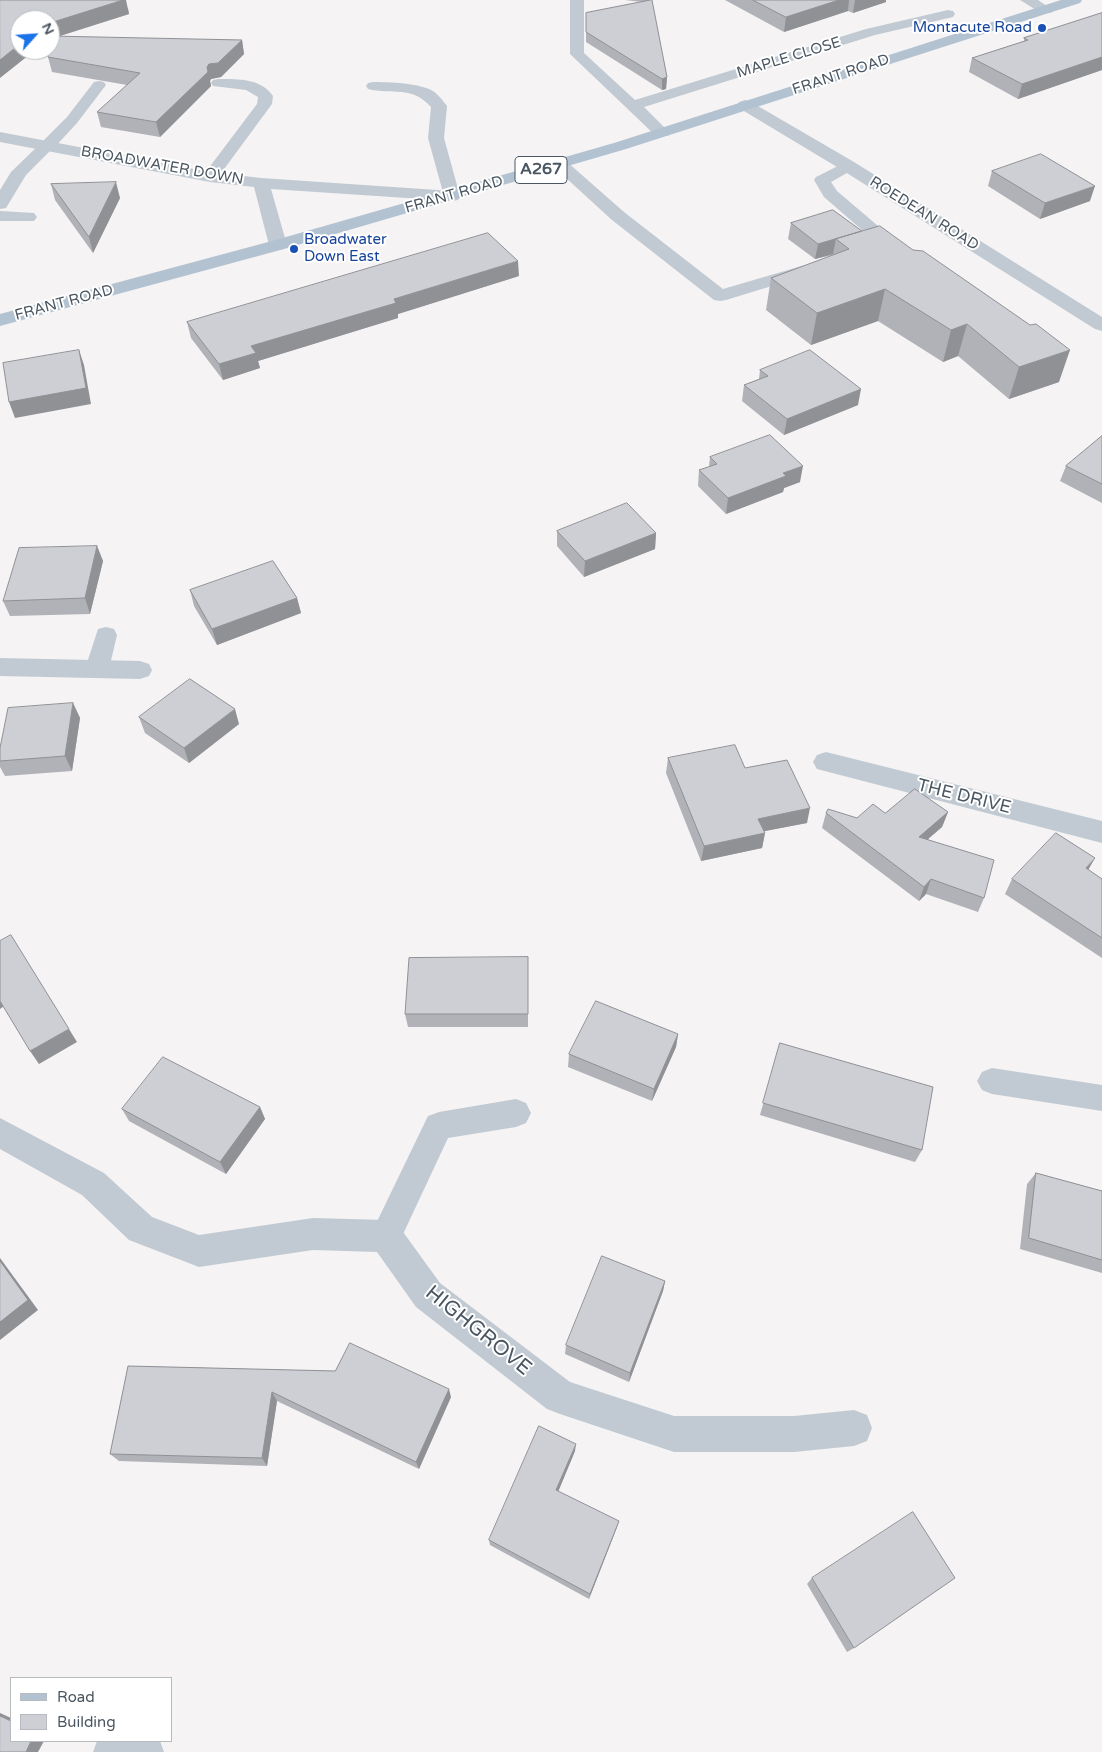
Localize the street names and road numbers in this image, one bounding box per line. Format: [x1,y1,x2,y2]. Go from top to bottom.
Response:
street label: MAPLE CLOSE [735,34,843,82]
street label: FRANT ROAD [790,51,892,99]
street label: BROADWATER DOWN [79,143,245,189]
road number: A267 [515,156,567,184]
street label: FRANT ROAD [403,172,505,218]
street label: ROEDEAN ROAD [866,173,982,255]
street label: FRANT ROAD [13,281,115,325]
street label: THE DRIVE [915,775,1013,819]
street label: HIGHGROVE [420,1281,536,1381]

